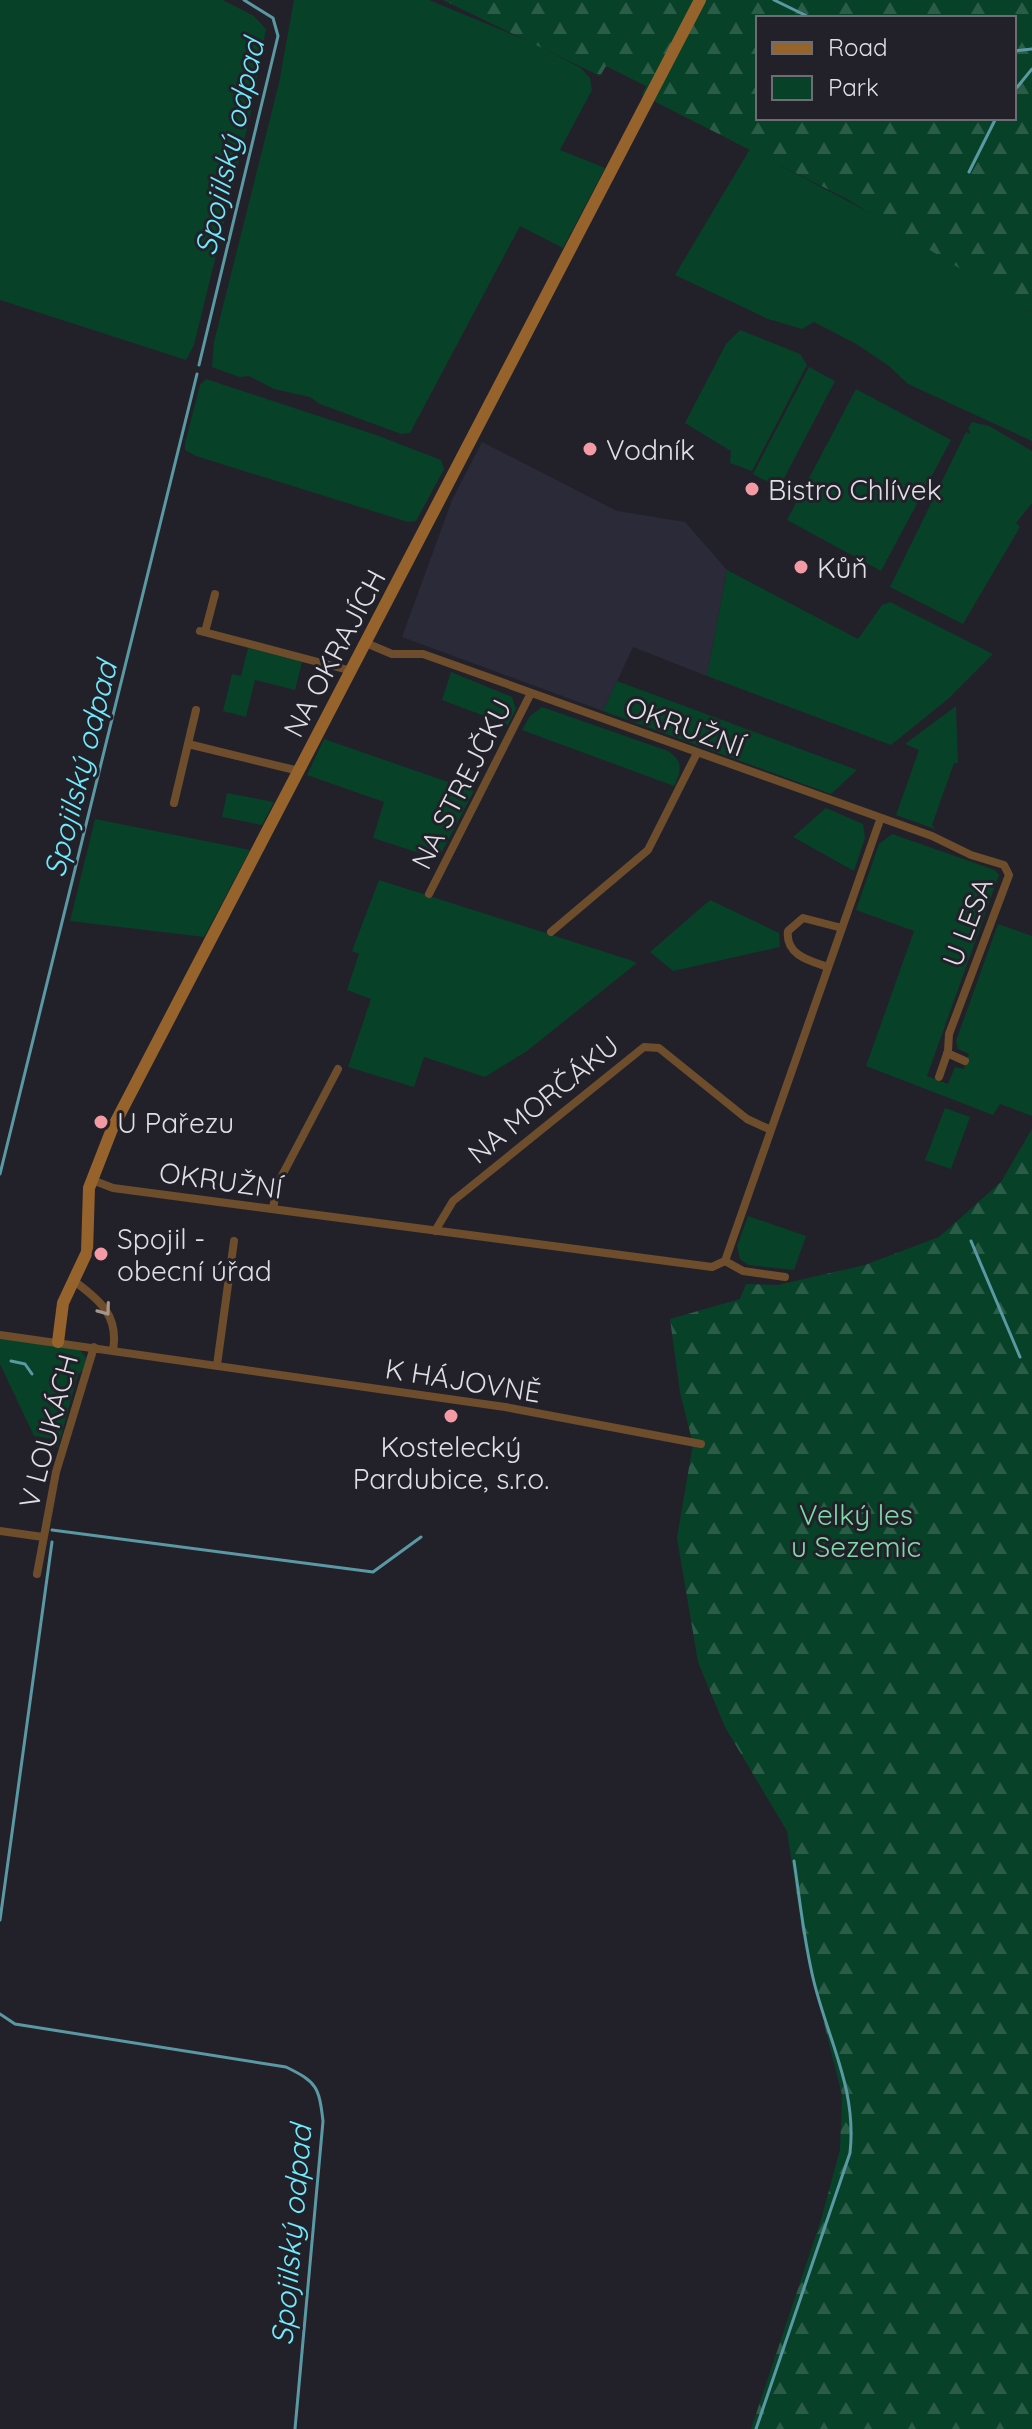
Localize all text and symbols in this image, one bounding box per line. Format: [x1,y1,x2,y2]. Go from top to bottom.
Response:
legend [756,16,1016,120]
water label: Spojilský odpad [186,31,273,259]
text: Road [828,32,888,62]
text: Park [828,72,879,102]
place label: Vodník [606,432,695,467]
marker: Vodník [581,440,599,458]
place label: Bistro Chlívek [768,472,942,507]
marker: Bistro Chlívek [743,480,761,498]
place label: Kůň [817,550,868,585]
marker: Kůň [792,558,810,576]
street label: NA OKRAJÍCH [275,563,393,743]
water label: Spojilský odpad [35,654,126,881]
street label: OKRUŽNÍ [621,688,750,764]
street label: NA STREJČKU [403,693,519,875]
street label: U LESA [934,873,1000,971]
street label: NA MORČÁKU [460,1027,626,1171]
place label: U Pařezu [117,1105,234,1140]
marker: U Pařezu [92,1113,110,1131]
street label: OKRUŽNÍ [157,1154,286,1206]
place label: Spojil - obecní úřad [117,1221,272,1288]
marker: Spojil - obecní úřad [92,1245,110,1263]
one-way arrow [95,1301,110,1316]
street label: V LOUKÁCH [11,1350,85,1512]
street label: K HÁJOVNĚ [383,1350,543,1410]
marker: Kostelecký Pardubice, s.r.o. [442,1407,460,1425]
place label: Kostelecký Pardubice, s.r.o. [353,1429,549,1496]
park label: Velký les u Sezemic [791,1497,921,1564]
water label: Spojilský odpad [262,2120,320,2347]

